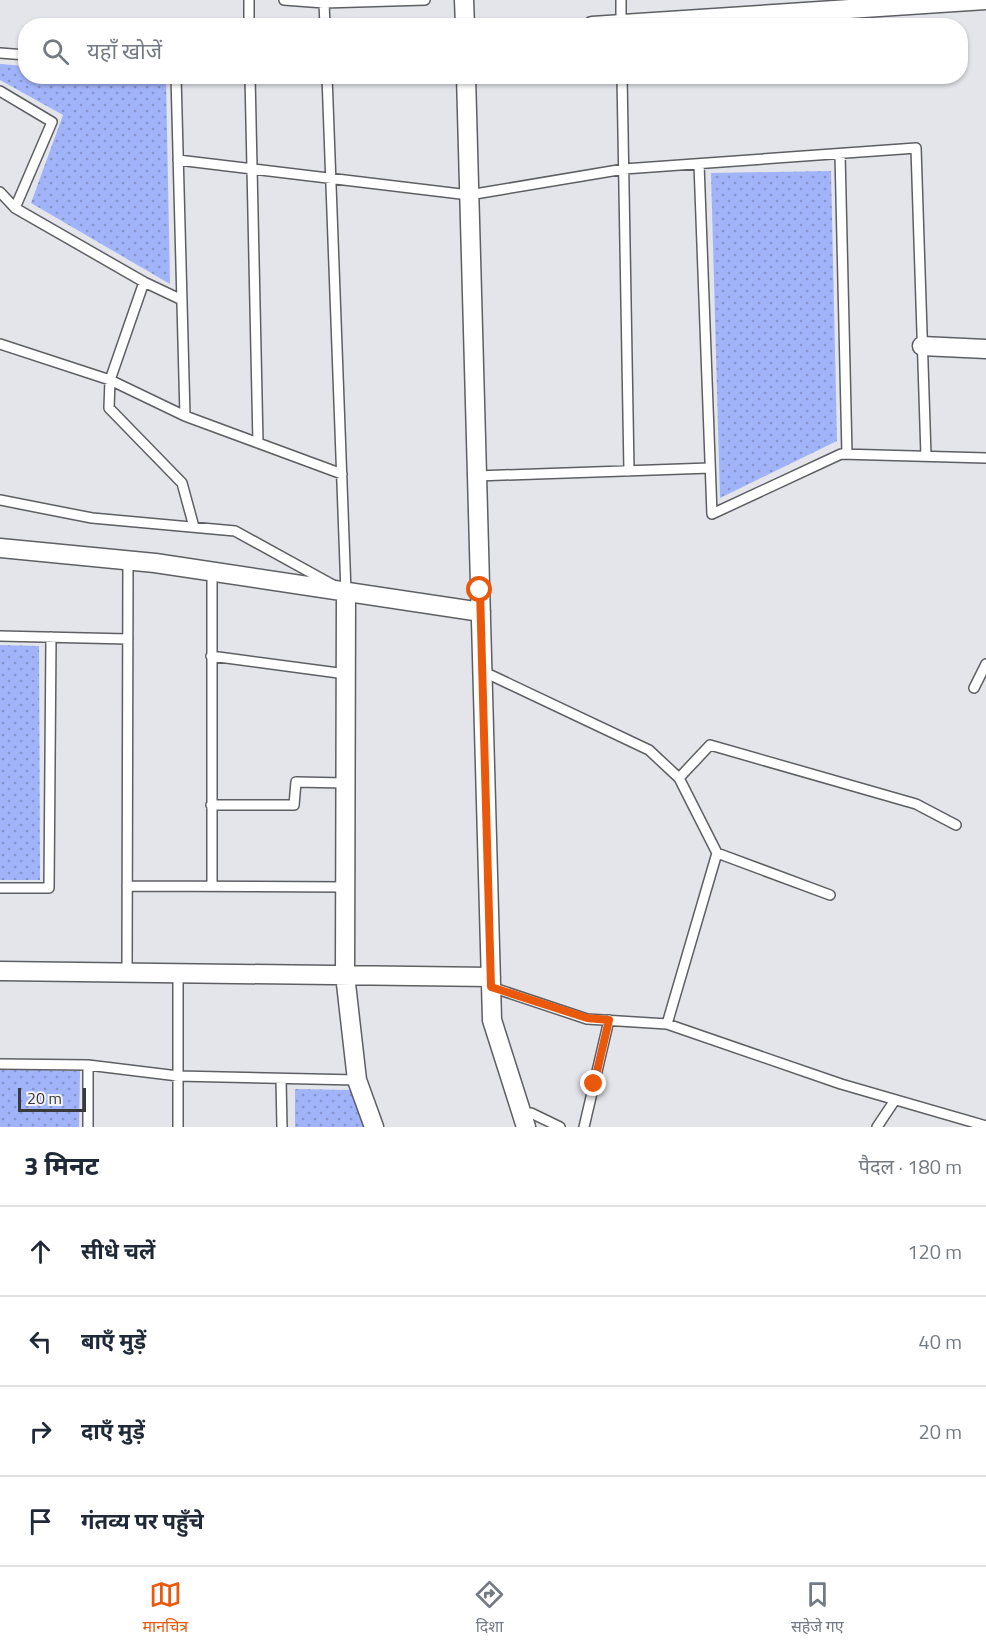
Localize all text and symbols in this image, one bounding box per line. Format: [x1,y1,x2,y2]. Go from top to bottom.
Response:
search box [18,18,968,84]
text: यहाँ खोजें [87,34,162,68]
icon: search [39,35,72,68]
route start [466,576,492,602]
route end [580,1070,606,1096]
scale bar [18,1085,86,1112]
text: 20 m [27,1086,62,1110]
text: 3 मिनट [24,1146,99,1185]
text: पैदल · 180 m [859,1151,962,1182]
text: सीधे चलें [81,1234,155,1268]
icon: ahead [24,1235,57,1268]
text: 120 m [907,1236,962,1267]
text: बाएँ मुड़ें [81,1324,146,1358]
icon: left [24,1325,57,1358]
text: 40 m [918,1326,962,1357]
text: दाएँ मुड़ें [81,1414,145,1448]
icon: right [24,1415,57,1448]
text: 20 m [918,1416,962,1447]
text: गंतव्य पर पहुँचे [81,1504,204,1538]
icon: arrive [24,1505,57,1538]
tab: मानचित्र [142,1578,188,1639]
tab: दिशा [473,1578,506,1639]
tab: सहेजे गए [791,1578,844,1639]

